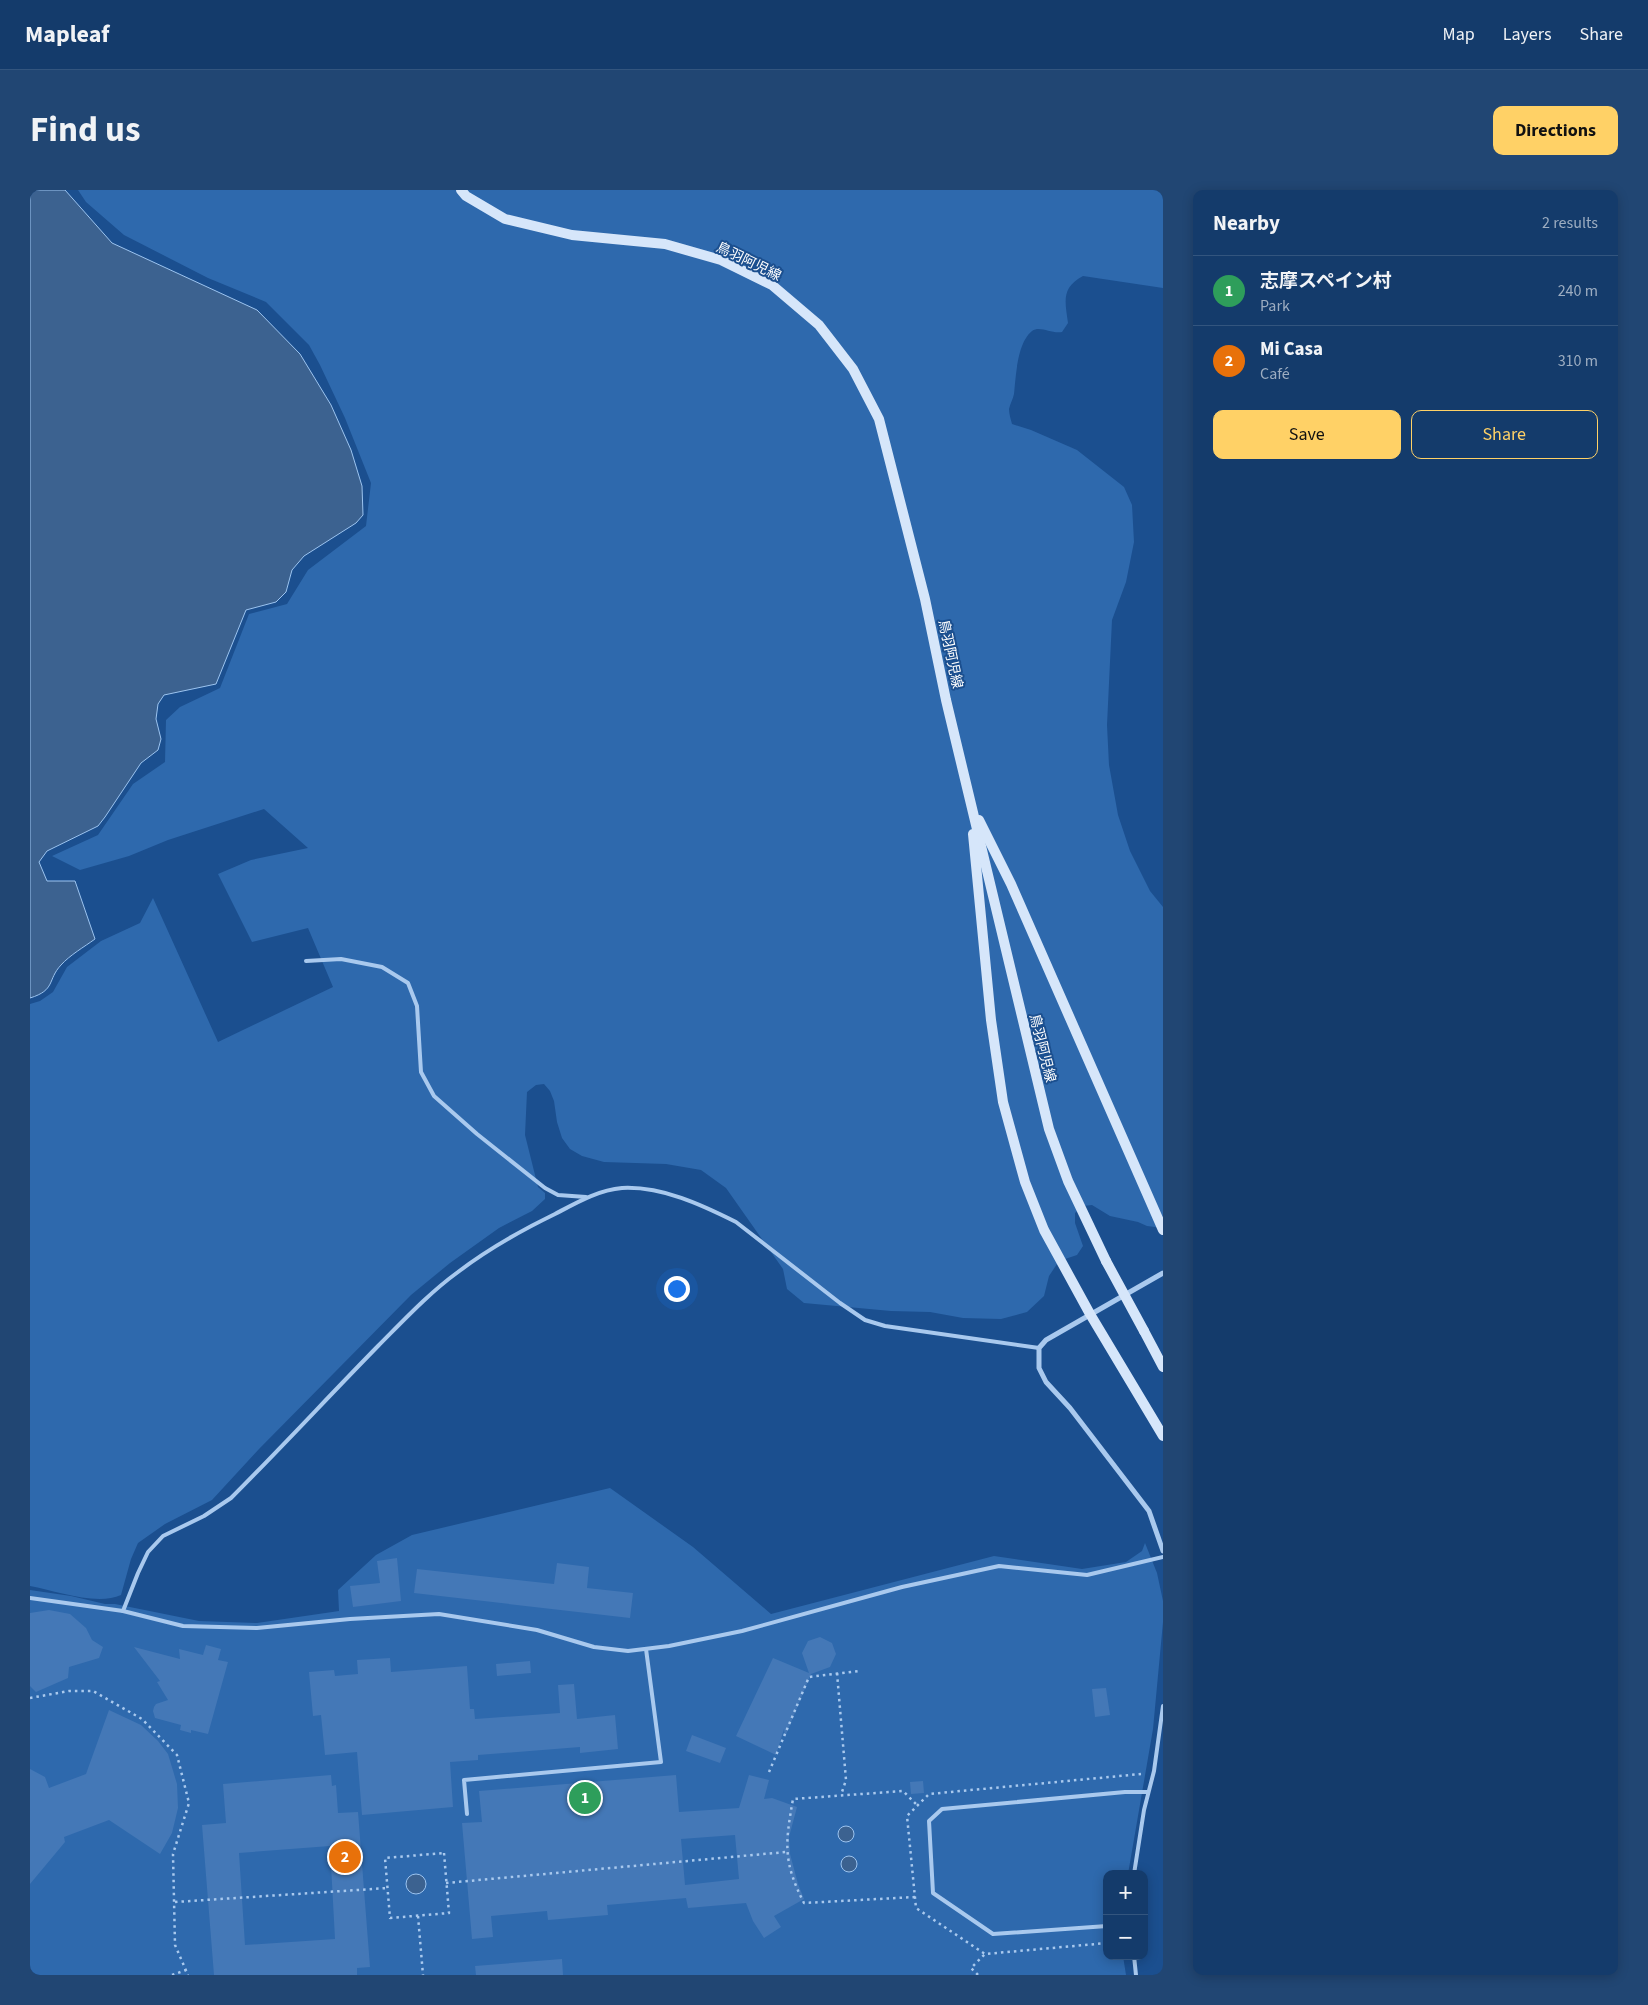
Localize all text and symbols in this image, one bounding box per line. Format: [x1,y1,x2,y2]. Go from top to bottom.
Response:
text: Mapleaf [25,17,110,52]
text: Map [1443,22,1475,47]
text: Layers [1503,22,1552,47]
text: Share [1580,22,1623,47]
text: Find us [30,105,140,155]
button: Directions [1493,106,1618,155]
text: Nearby [1213,208,1280,238]
text: 2 results [1542,212,1598,234]
street label: 鳥羽阿児線 [713,238,784,286]
text: 志摩スペイン村 [1260,268,1392,295]
text: 1 [1225,280,1233,302]
text: 240 m [1558,280,1598,302]
text: Park [1260,295,1290,317]
text: Mi Casa [1260,336,1323,363]
text: 2 [1225,350,1233,372]
text: 310 m [1558,350,1598,372]
text: Café [1260,363,1290,385]
button: Save [1213,410,1401,459]
button: Share [1411,410,1598,459]
street label: 鳥羽阿児線 [933,618,967,691]
street label: 鳥羽阿児線 [1024,1012,1060,1085]
your location [664,1276,690,1302]
pin: 1 [569,1779,601,1817]
pin: 2 [329,1838,361,1876]
map controls [1103,1870,1148,1960]
button: + [1103,1870,1148,1915]
button: − [1103,1915,1148,1960]

